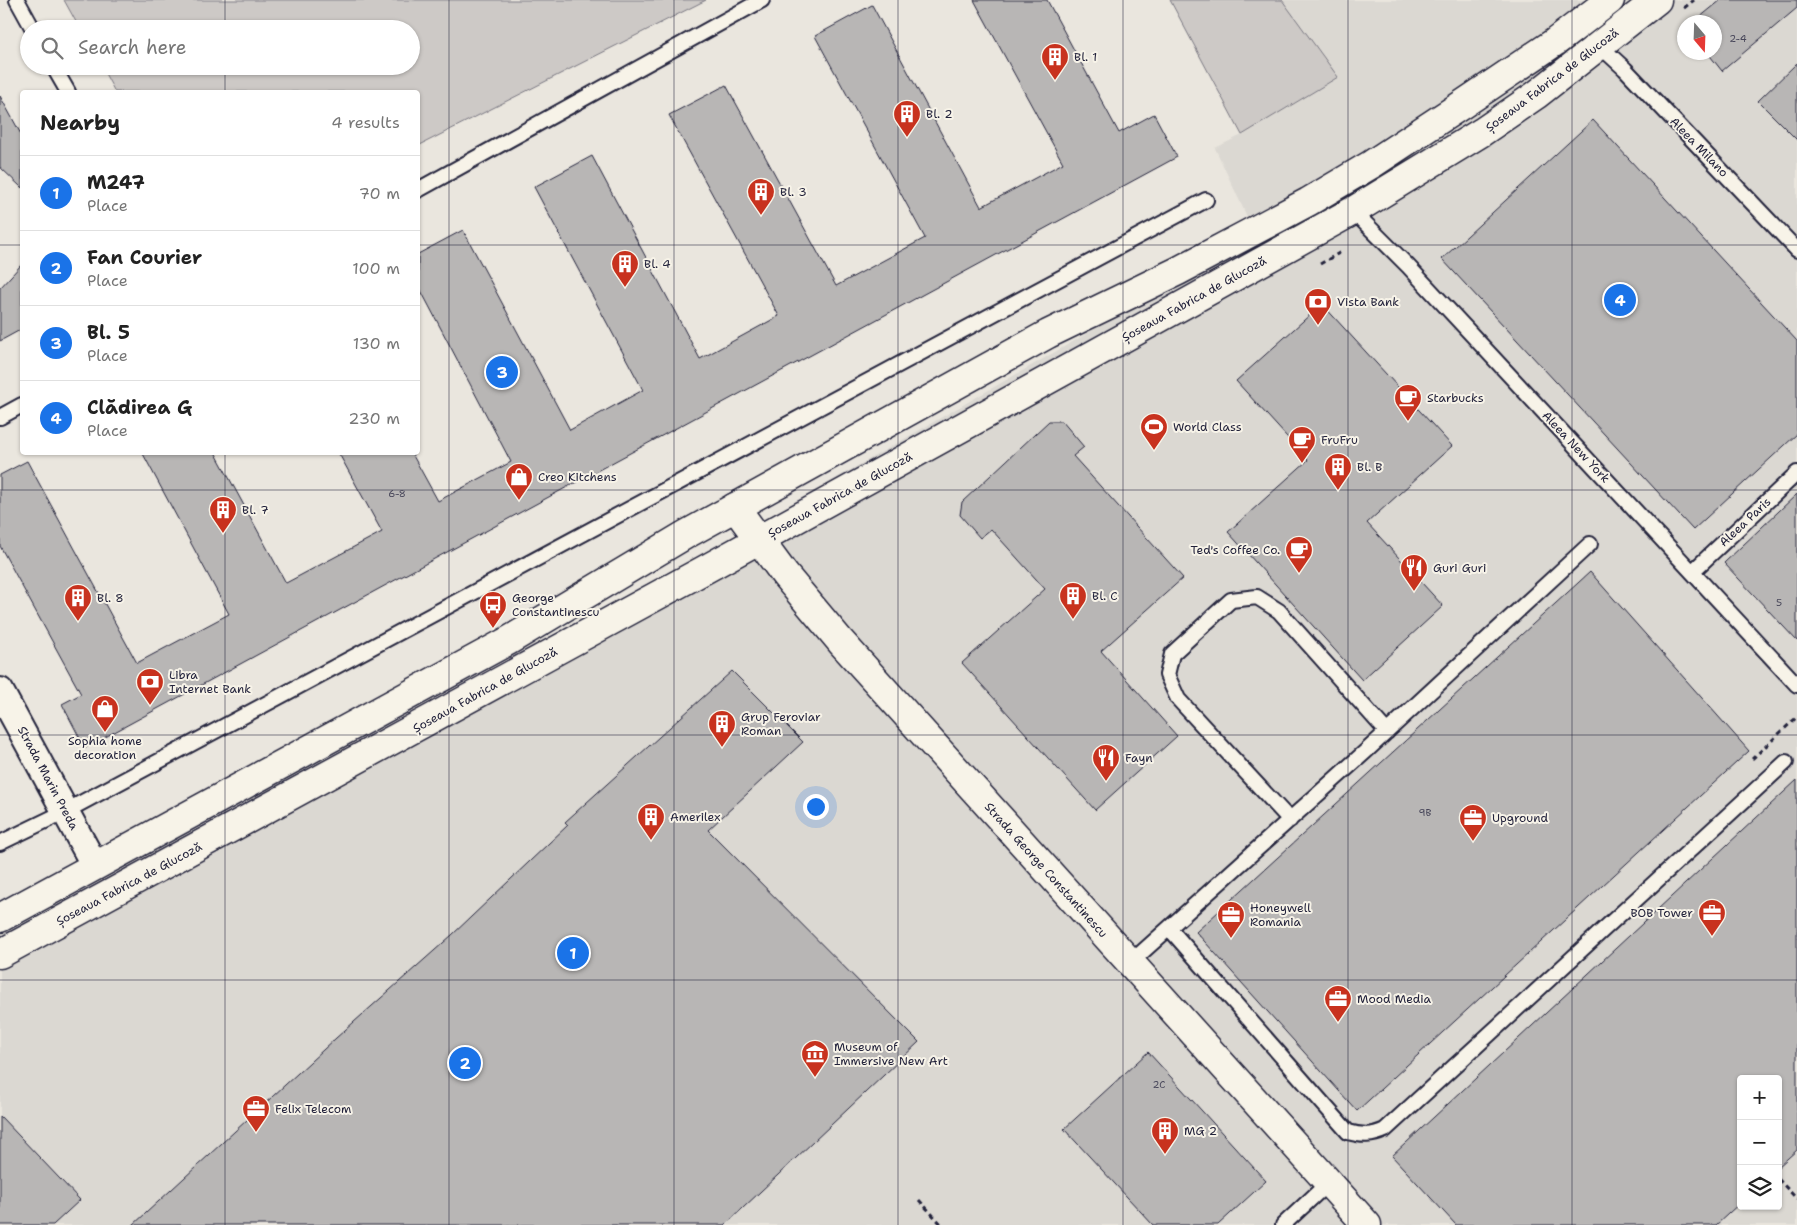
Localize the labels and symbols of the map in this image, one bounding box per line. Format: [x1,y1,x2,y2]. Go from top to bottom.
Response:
north arrow [1677,15,1722,60]
street label: Șoseaua Fabrica de Glucoză [1482,24,1622,135]
house number: 2-4 [1729,32,1747,45]
building icon: Bl. 1 [1040,42,1070,81]
place label: Bl. 1 [1074,49,1097,65]
building icon: Bl. 2 [892,99,922,138]
place label: Bl. 2 [926,106,953,122]
street label: Aleea Milano [1666,114,1732,180]
building icon: Bl. 3 [746,177,776,216]
place label: Bl. 3 [780,184,807,200]
building icon: Bl. 4 [610,249,640,288]
street label: Șoseaua Fabrica de Glucoză [1119,252,1270,345]
place label: Bl. 4 [644,256,671,272]
pin: 4 [1604,281,1636,319]
bank icon: Vista Bank [1303,287,1333,326]
place label: Vista Bank [1337,294,1399,310]
pin: 3 [486,353,518,391]
cafe icon: Starbucks [1393,383,1423,422]
place label: Starbucks [1427,390,1484,406]
street label: Aleea New York [1539,408,1613,486]
sports icon: World Class [1139,412,1169,451]
place label: World Class [1173,419,1242,435]
cafe icon: FruFru [1287,425,1317,464]
place label: FruFru [1321,432,1358,448]
street label: Șoseaua Fabrica de Glucoză [765,448,916,541]
building icon: Bl. B [1323,452,1353,491]
place label: Bl. B [1357,459,1382,475]
shop icon: Creo Kitchens [504,462,534,501]
place label: Creo Kitchens [538,469,617,485]
house number: 6-8 [388,487,406,500]
street label: Aleea Paris [1716,494,1774,550]
building icon: Bl. 7 [208,495,238,534]
place label: Bl. 7 [242,502,269,518]
cafe icon: Ted's Coffee Co. [1284,535,1314,574]
place label: Ted's Coffee Co. [1191,542,1280,558]
restaurant icon: Guri Guri [1399,553,1429,592]
place label: Guri Guri [1433,560,1486,576]
building icon: Bl. C [1058,581,1088,620]
building icon: Bl. 8 [63,583,93,622]
place label: Bl. C [1092,588,1117,604]
place label: Bl. 8 [97,590,124,606]
bus stop icon: George Constantinescu [478,590,508,629]
place label: George Constantinescu [512,590,599,620]
house number: 5 [1776,596,1782,609]
street label: Șoseaua Fabrica de Glucoză [410,643,561,736]
bank icon: Libra Internet Bank [135,667,165,706]
place label: Libra Internet Bank [169,667,251,697]
shop icon: Sophia home decoration [90,694,120,733]
building icon: Grup Feroviar Roman [707,709,737,748]
place label: Grup Feroviar Roman [741,709,821,739]
street label: Strada Marin Preda [14,723,82,833]
place label: Sophia home decoration [68,733,142,763]
restaurant icon: Fayn [1091,743,1121,782]
place label: Fayn [1125,750,1153,766]
your location [803,794,829,820]
street label: Strada George Constantinescu [981,799,1111,941]
building icon: Amerilex [636,802,666,841]
office icon: Upground [1458,803,1488,842]
house number: 9B [1419,806,1432,819]
place label: Amerilex [670,809,721,825]
place label: Upground [1492,810,1549,826]
street label: Șoseaua Fabrica de Glucoză [53,838,205,929]
office icon: BOB Tower [1697,898,1727,937]
office icon: Honeywell Romania [1216,900,1246,939]
place label: Honeywell Romania [1250,900,1311,930]
place label: BOB Tower [1630,905,1693,921]
pin: 1 [557,934,589,972]
office icon: Mood Media [1323,984,1353,1023]
place label: Mood Media [1357,991,1432,1007]
museum icon: Museum of Immersive New Art [800,1039,830,1078]
place label: Museum of Immersive New Art [834,1039,948,1069]
pin: 2 [449,1044,481,1082]
house number: 2C [1153,1078,1165,1091]
office icon: Felix Telecom [241,1094,271,1133]
place label: Felix Telecom [275,1101,351,1117]
building icon: MG 2 [1150,1116,1180,1155]
place label: MG 2 [1184,1123,1217,1139]

